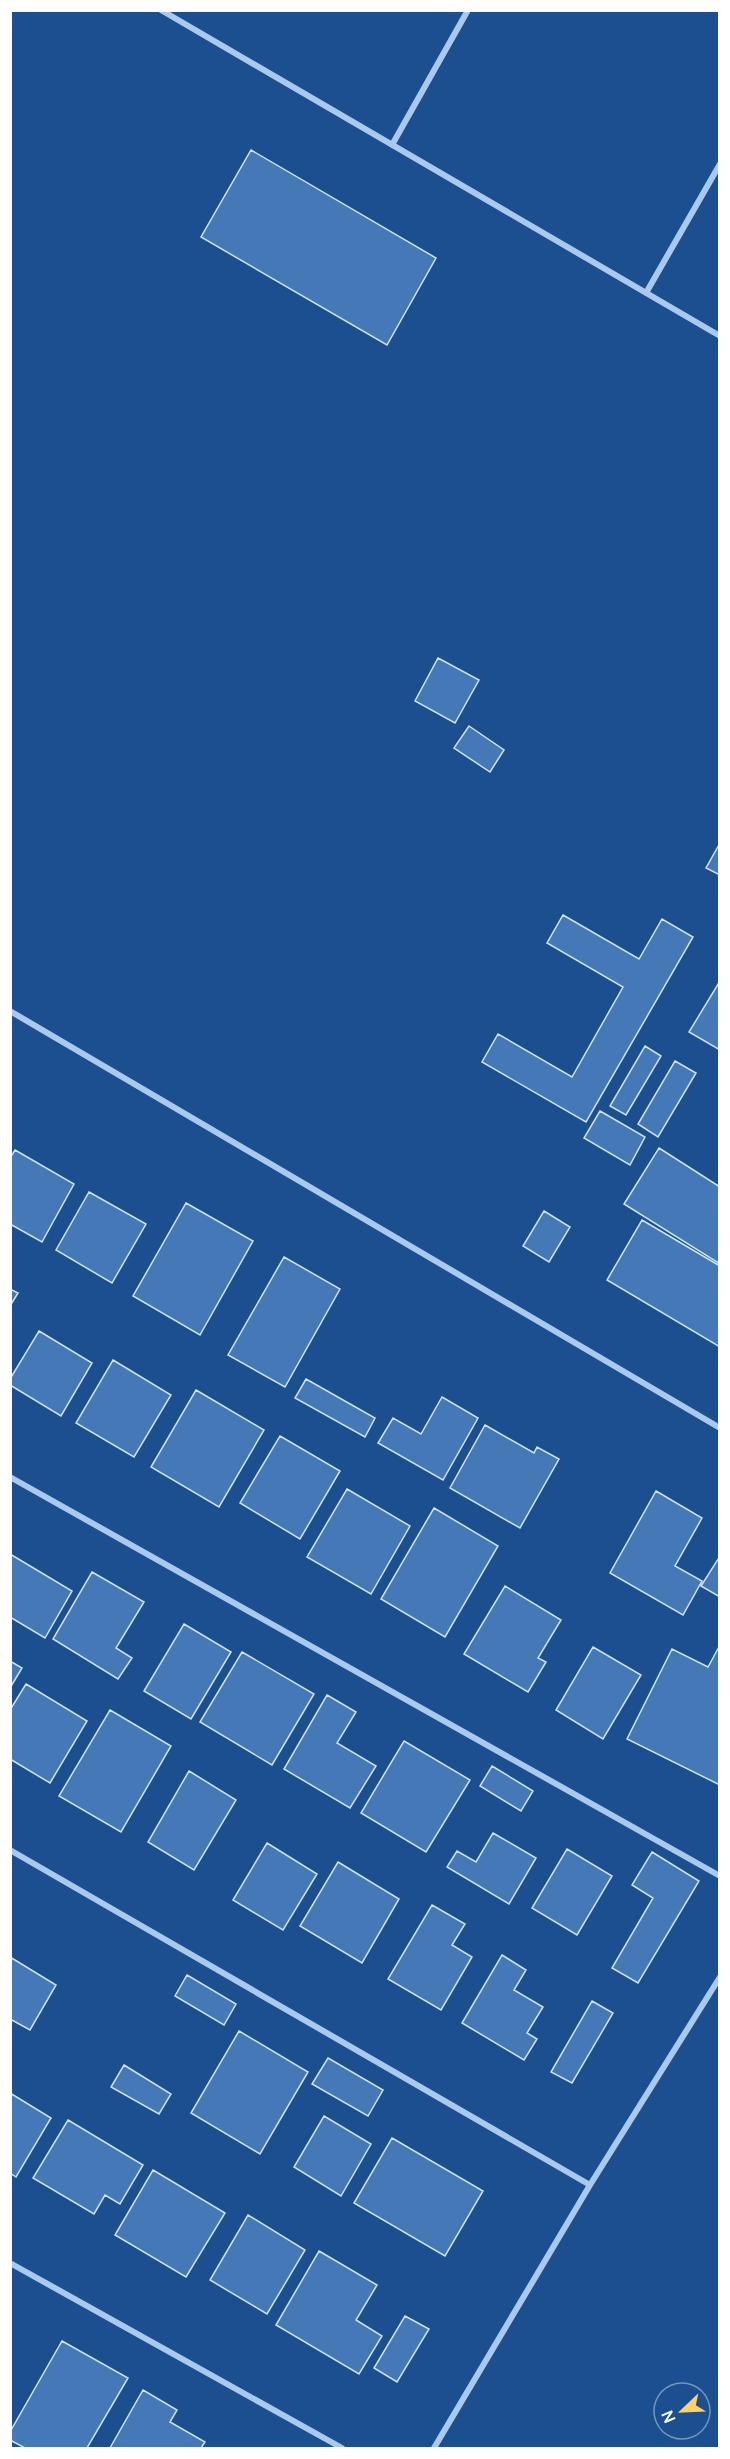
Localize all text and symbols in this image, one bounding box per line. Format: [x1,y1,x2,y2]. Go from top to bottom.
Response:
north arrow [652,2381,712,2441]
text: N [656,2407,681,2426]

